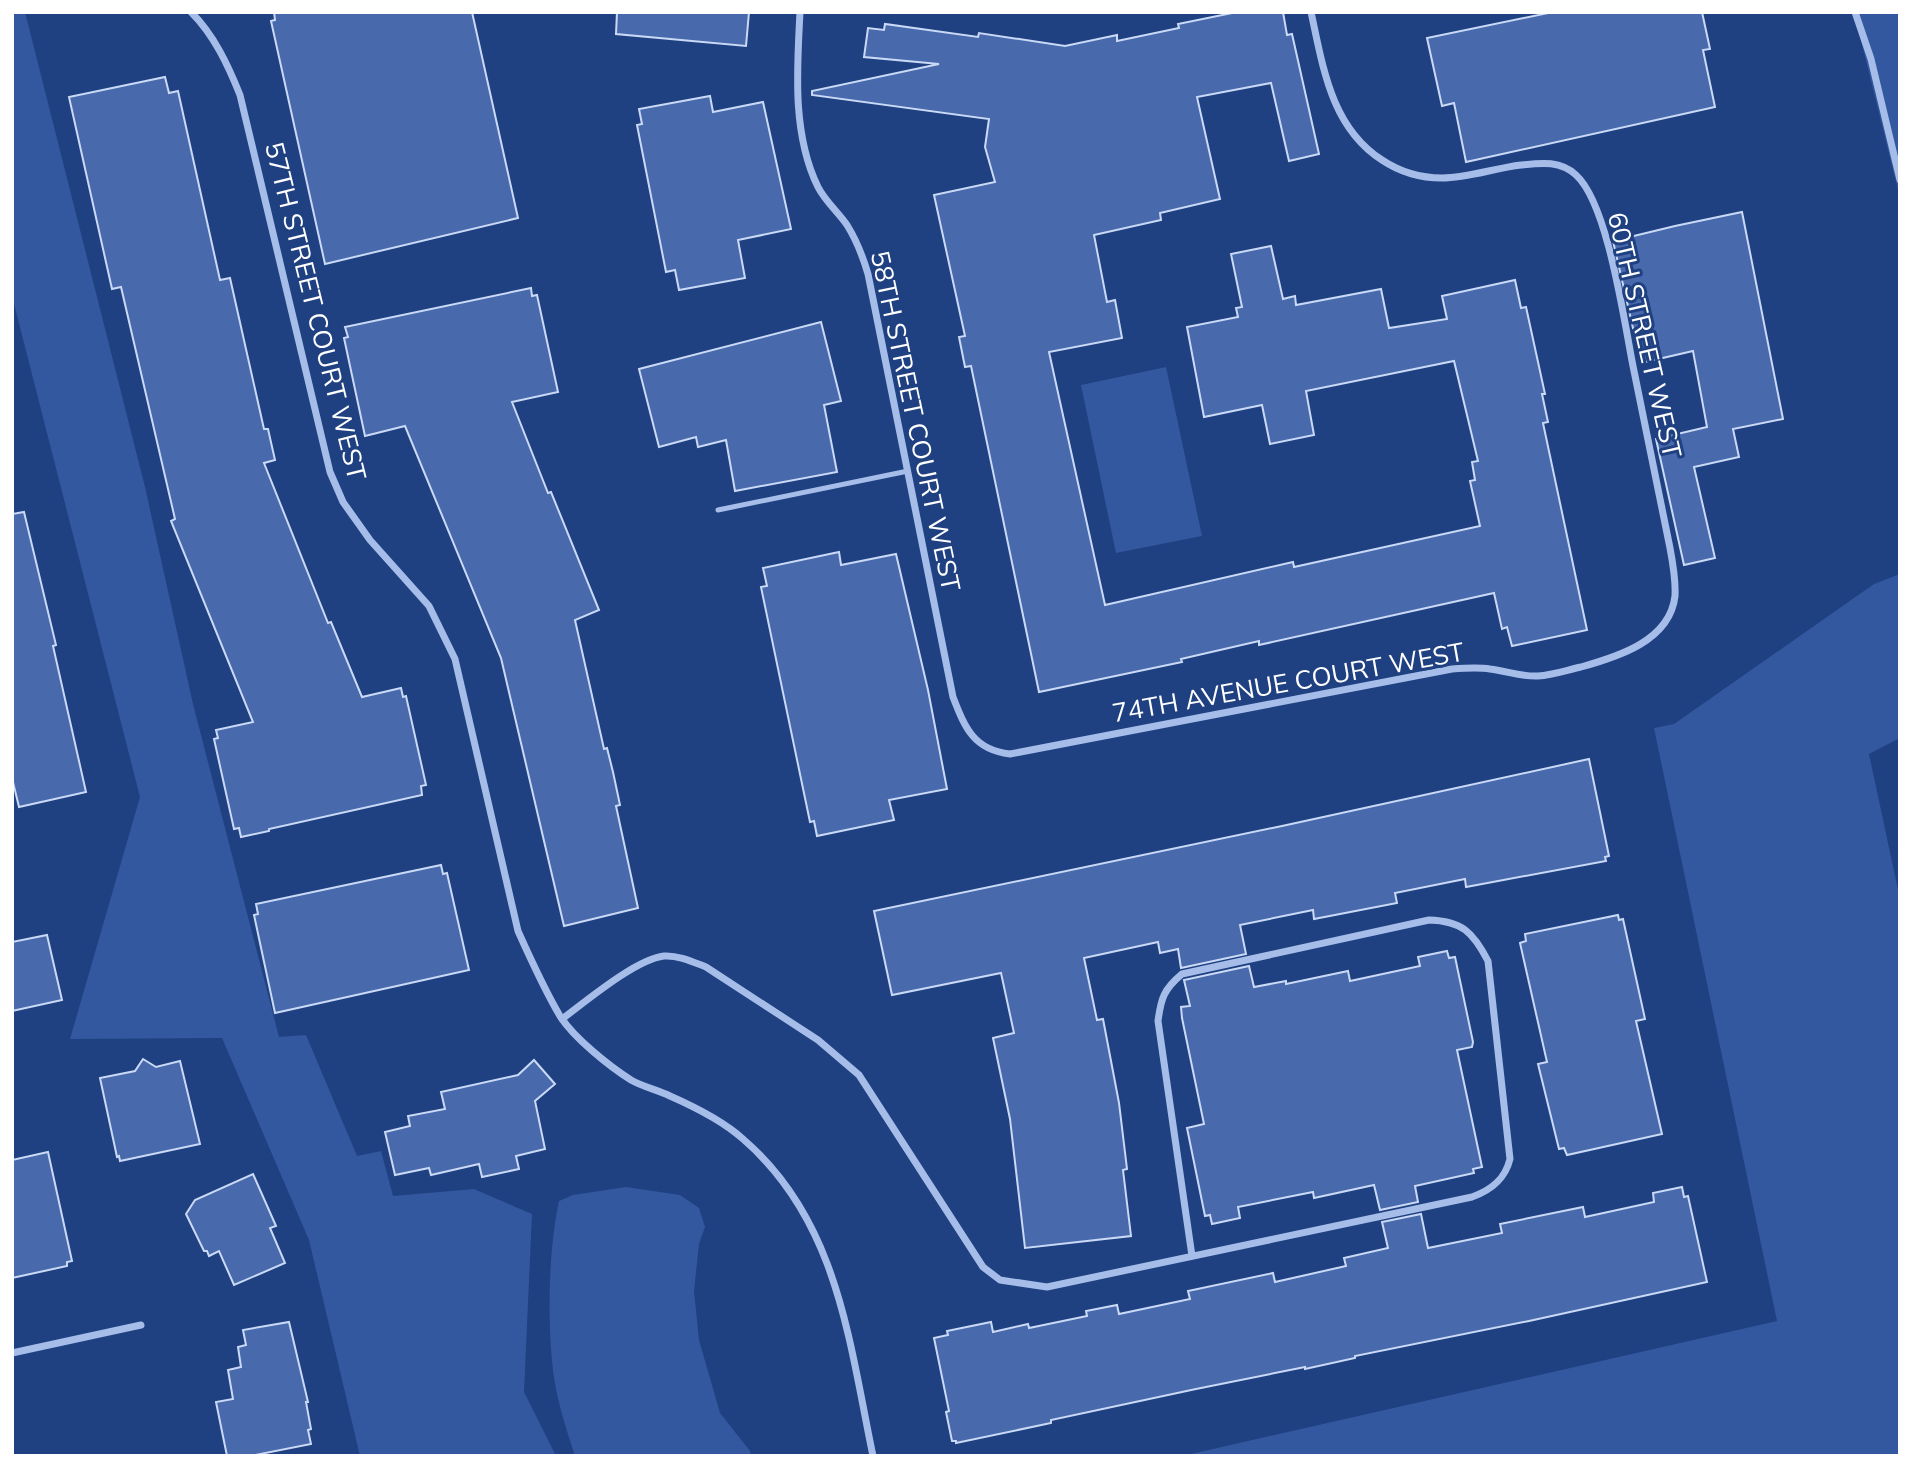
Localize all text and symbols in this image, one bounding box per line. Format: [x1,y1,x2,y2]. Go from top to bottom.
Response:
street label: 57TH STREET COURT WEST [258,138,374,484]
street label: 60TH STREET WEST [1601,209,1689,461]
street label: 58TH STREET COURT WEST [864,248,968,595]
street label: 74TH AVENUE COURT WEST [1109,635,1467,729]

